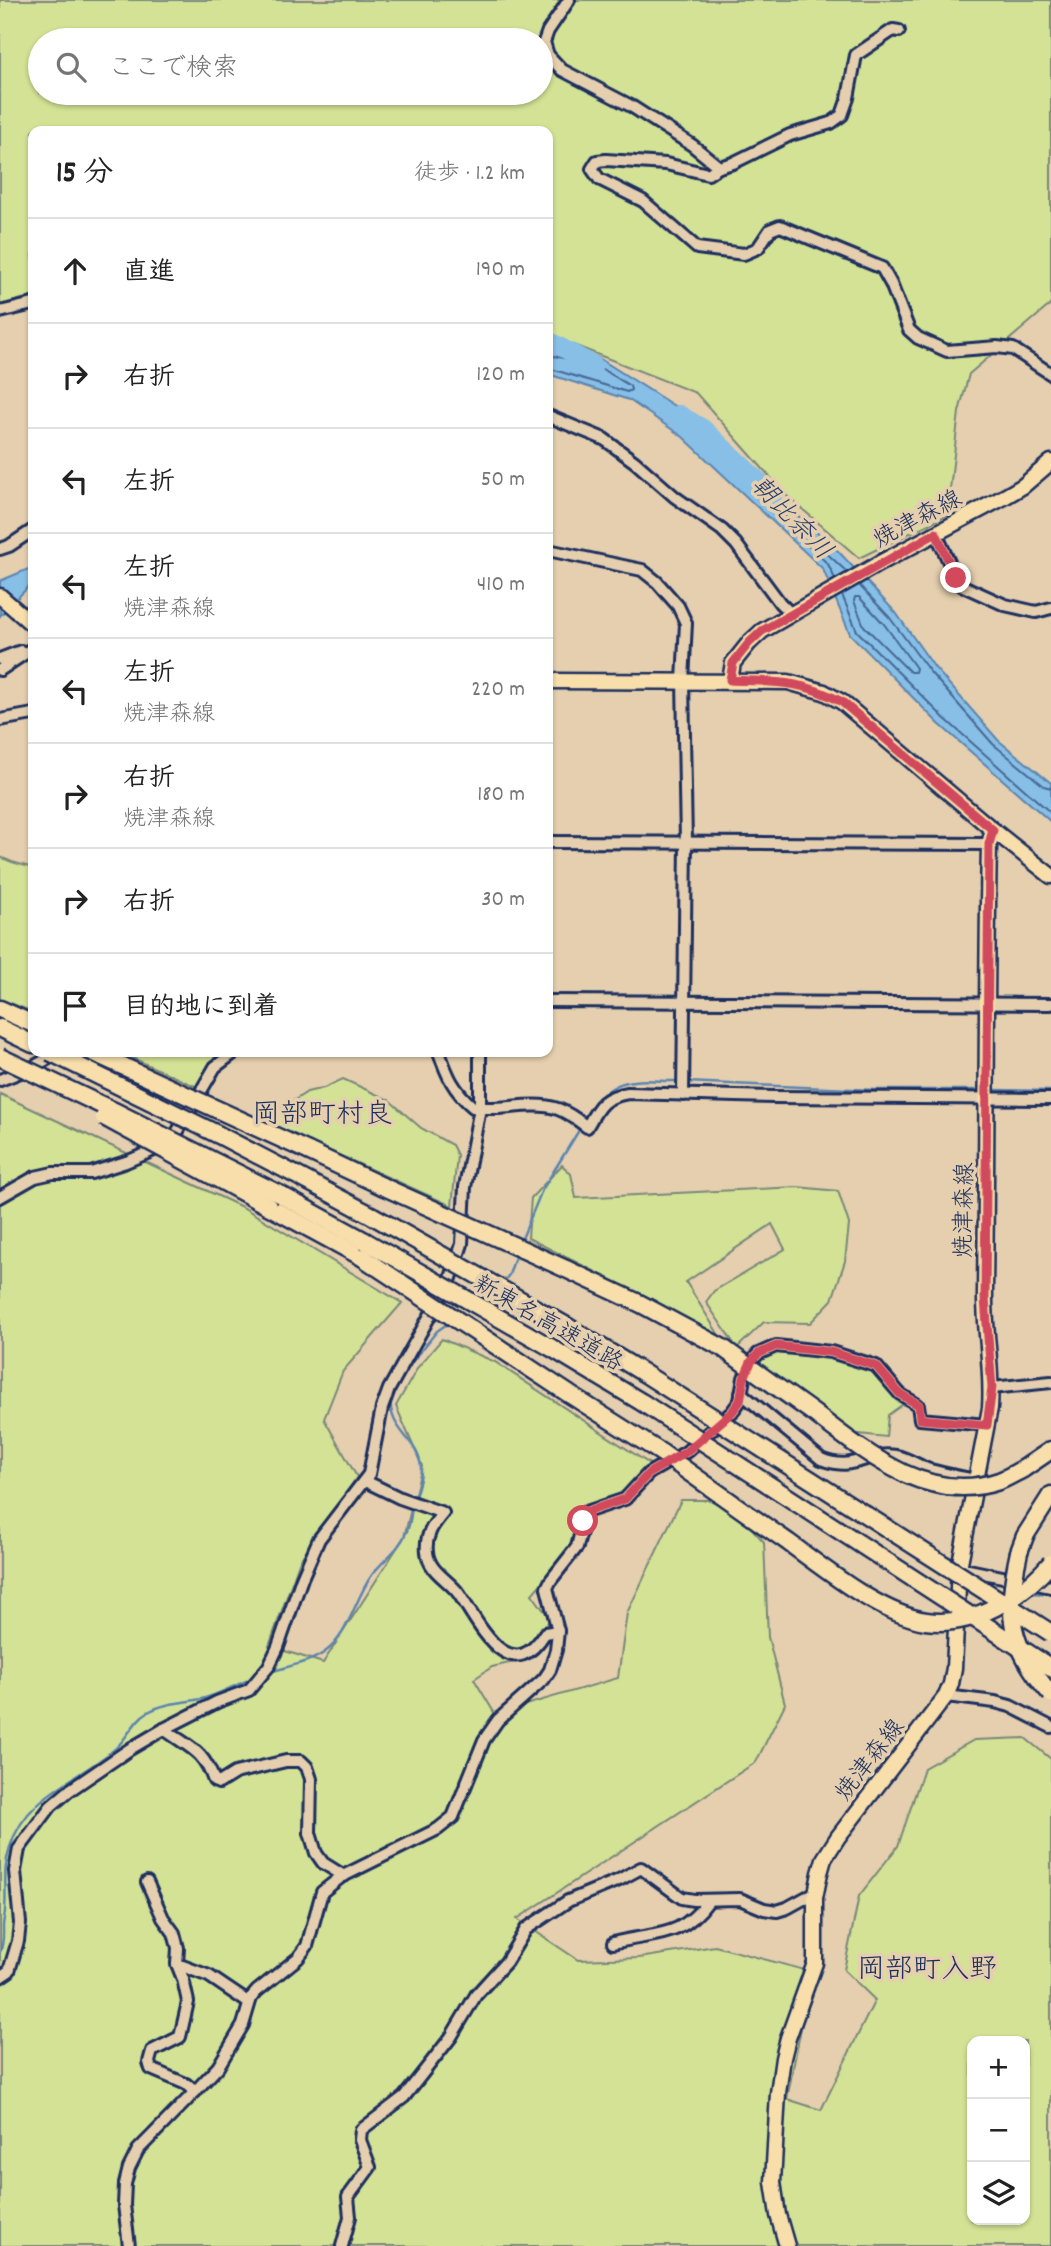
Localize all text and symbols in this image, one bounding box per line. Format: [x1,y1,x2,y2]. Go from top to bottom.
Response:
search box [28,28,553,105]
icon: search [52,48,90,86]
text: ここで検索 [108,51,238,88]
text: 15 分 [56,154,113,197]
text: 徒歩 · 1.2 km [414,158,525,191]
icon: ahead [56,252,94,290]
text: 190 m [476,254,525,287]
text: 直進 [123,255,175,292]
icon: right [56,357,94,395]
text: 120 m [476,359,525,392]
text: 右折 [123,360,175,397]
icon: left [56,462,94,500]
text: 50 m [481,464,525,497]
text: 左折 [123,465,175,502]
water label: 朝比奈川 [741,469,840,570]
street label: 焼津森線 [868,483,969,558]
text: 左折 [123,551,175,588]
route end [940,562,971,593]
icon: left [56,567,94,605]
text: 410 m [477,569,525,602]
text: 焼津森線 [123,594,215,627]
text: 左折 [123,656,175,693]
icon: left [56,672,94,710]
text: 220 m [471,674,525,707]
text: 焼津森線 [123,699,215,732]
text: 右折 [123,761,175,798]
icon: right [56,777,94,815]
text: 180 m [477,779,525,812]
text: 焼津森線 [123,804,215,837]
icon: right [56,882,94,920]
text: 30 m [481,884,525,917]
text: 右折 [123,885,175,922]
icon: arrive [56,987,94,1025]
text: 目的地に到着 [123,990,279,1027]
district label: 岡部町村良 [252,1097,392,1137]
street label: 焼津森線 [948,1162,984,1258]
street label: 新東名高速道路 [466,1268,629,1381]
route start [567,1505,598,1536]
street label: 焼津森線 [828,1713,914,1809]
district label: 岡部町入野 [857,1952,997,1992]
map controls [967,2036,1030,2225]
button: + [967,2036,1030,2099]
button: − [967,2099,1030,2162]
button: layers [967,2162,1030,2225]

